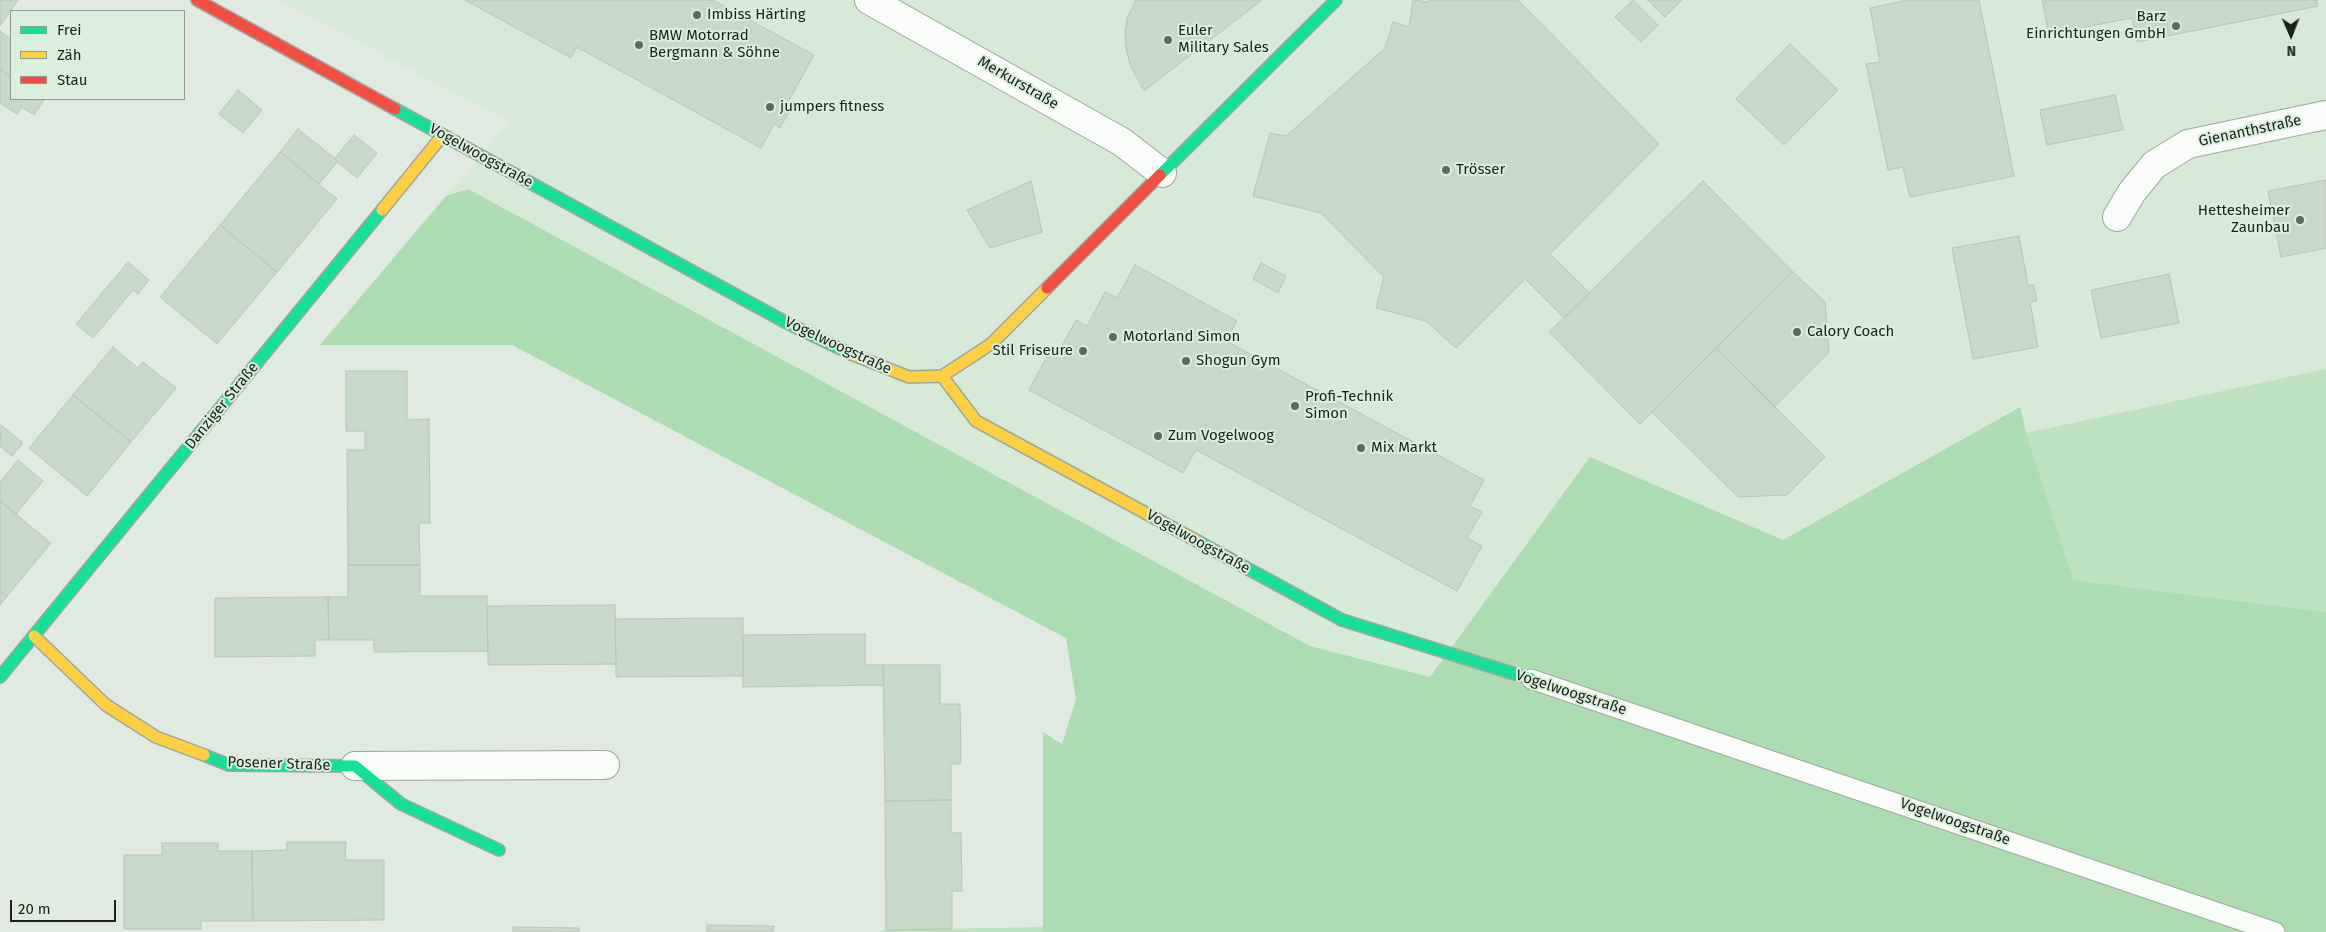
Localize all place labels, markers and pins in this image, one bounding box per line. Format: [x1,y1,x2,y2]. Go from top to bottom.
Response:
place label: Imbiss Härting [707,6,806,24]
place label: Barz Einrichtungen GmbH [2026,8,2166,43]
marker: Imbiss Härting [691,9,703,21]
marker: Barz Einrichtungen GmbH [2170,20,2182,32]
place label: Euler Military Sales [1178,22,1269,57]
place label: BMW Motorrad Bergmann & Söhne [649,27,780,62]
marker: Euler Military Sales [1162,34,1174,46]
marker: BMW Motorrad Bergmann & Söhne [633,39,645,51]
place label: jumpers fitness [780,98,884,116]
marker: jumpers fitness [764,101,776,113]
place label: Trösser [1456,161,1505,179]
marker: Trösser [1440,164,1452,176]
place label: Hettesheimer Zaunbau [2198,202,2290,237]
marker: Hettesheimer Zaunbau [2294,214,2306,226]
place label: Calory Coach [1807,323,1894,341]
marker: Calory Coach [1791,326,1803,338]
place label: Motorland Simon [1123,328,1240,346]
marker: Motorland Simon [1107,331,1119,343]
place label: Stil Friseure [993,342,1073,360]
marker: Stil Friseure [1077,345,1089,357]
place label: Shogun Gym [1196,352,1281,370]
marker: Shogun Gym [1180,355,1192,367]
place label: Profi-Technik Simon [1305,388,1393,423]
marker: Profi-Technik Simon [1289,400,1301,412]
place label: Zum Vogelwoog [1168,427,1274,445]
marker: Zum Vogelwoog [1152,430,1164,442]
place label: Mix Markt [1371,439,1437,457]
marker: Mix Markt [1355,442,1367,454]

